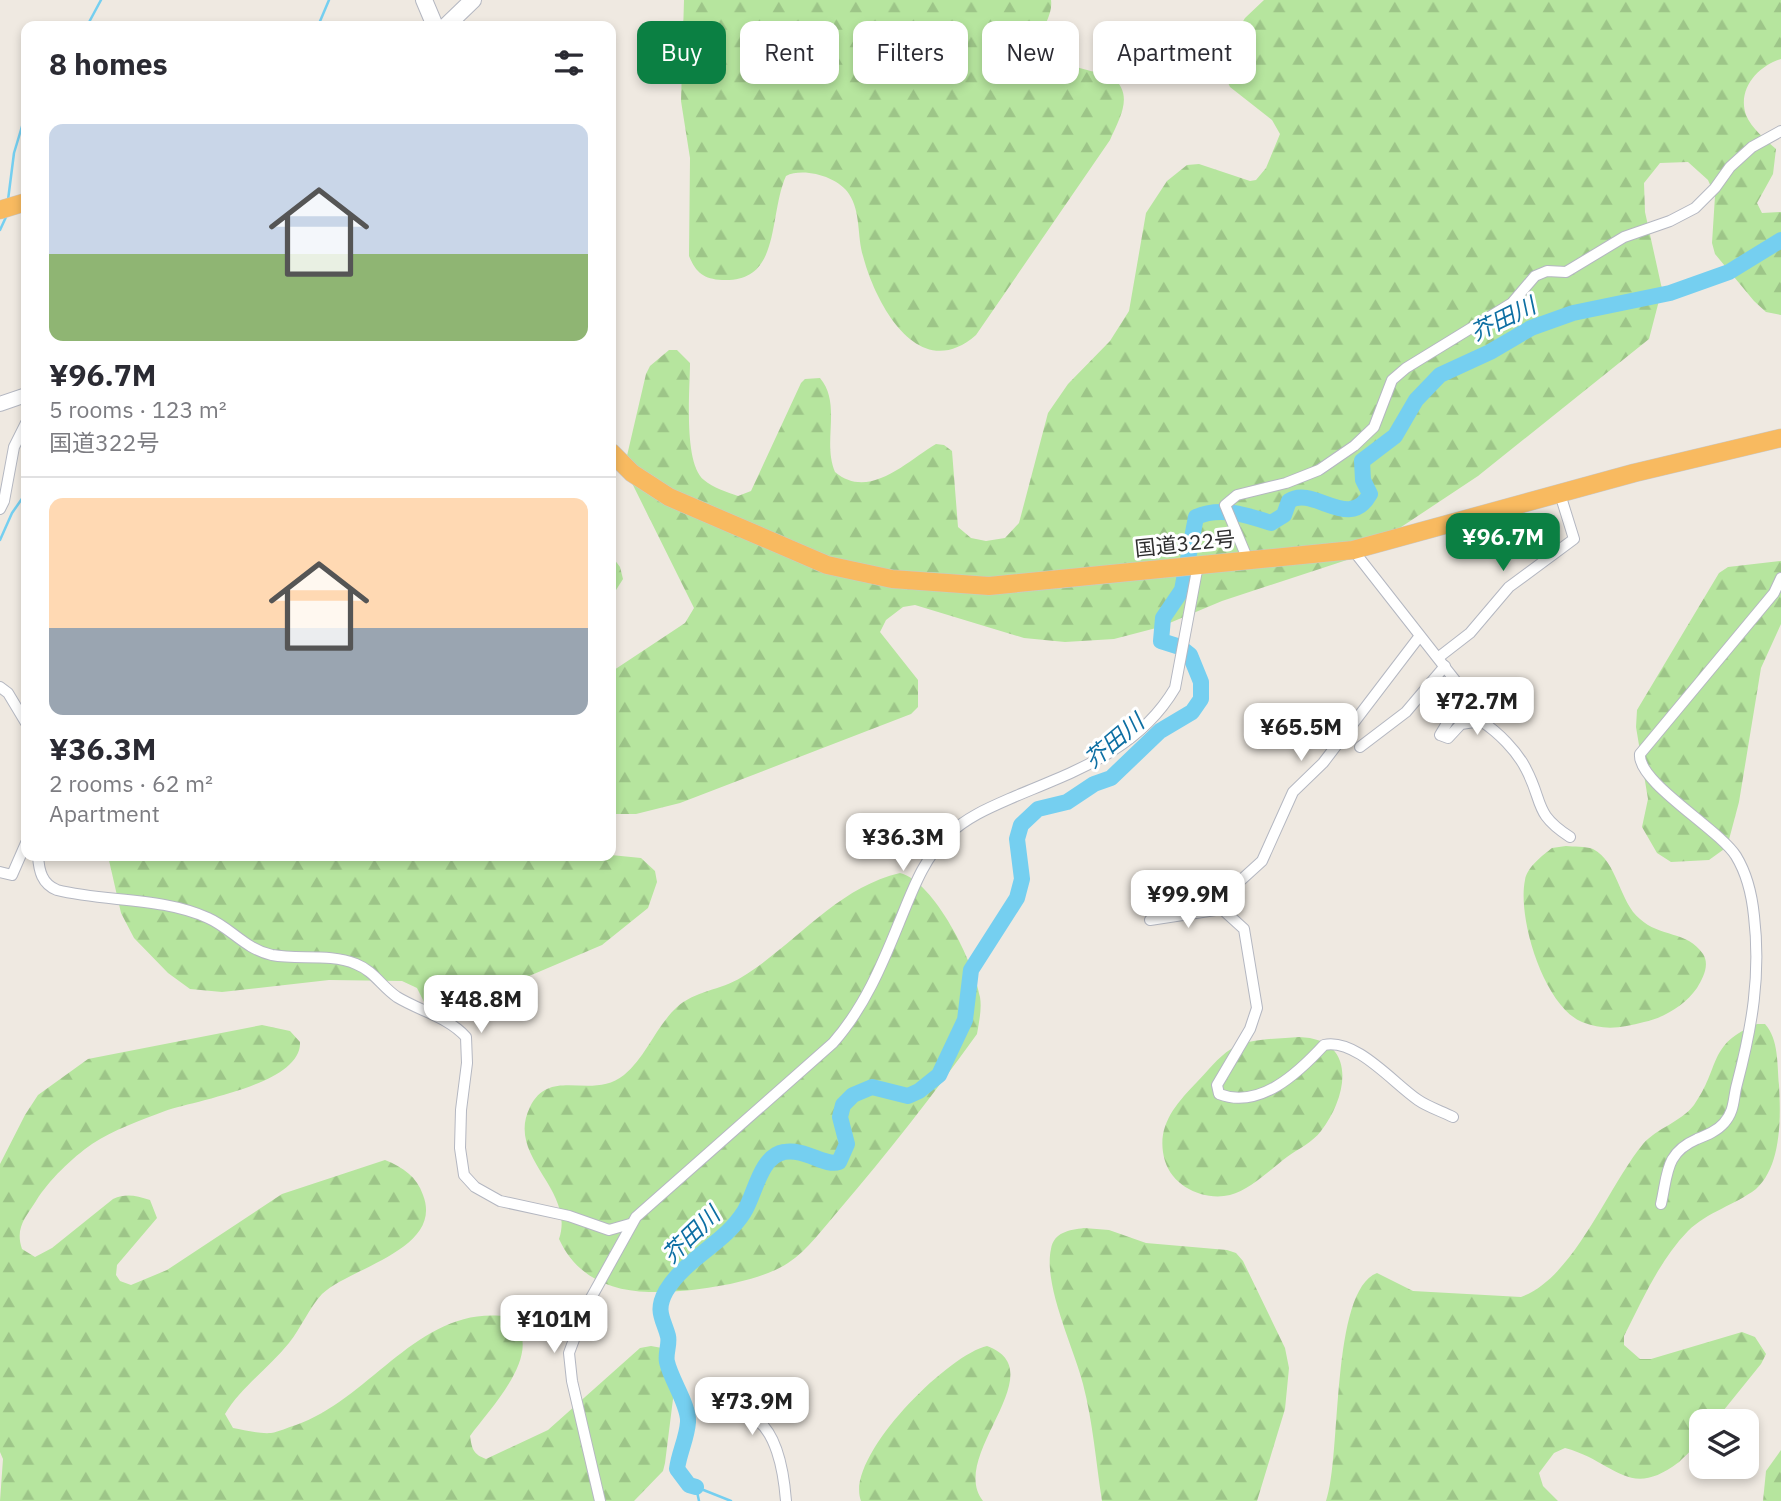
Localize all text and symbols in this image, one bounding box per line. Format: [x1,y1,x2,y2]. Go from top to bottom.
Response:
chip: Buy [637,21,726,84]
chip: Rent [740,21,839,84]
chip: Filters [853,21,968,84]
chip: New [982,21,1079,84]
chip: Apartment [1093,21,1256,84]
text: 8 homes [49,44,168,83]
icon: filters [550,44,588,82]
icon: home [256,169,382,295]
water label: 芥田川 [1465,288,1543,347]
text: ¥96.7M [49,355,156,394]
text: 5 rooms · 123 m² [49,394,227,424]
text: 国道322号 [49,427,159,457]
pin: ¥96.7M [1446,514,1560,573]
text: ¥96.7M [1462,521,1544,551]
street label: 国道322号 [1133,524,1236,562]
icon: home [256,543,382,669]
pin: ¥72.7M [1420,678,1534,737]
text: ¥72.7M [1436,685,1518,715]
pin: ¥65.5M [1244,704,1358,763]
water label: 芥田川 [1077,705,1152,774]
text: ¥65.5M [1260,711,1342,741]
text: ¥36.3M [49,729,156,768]
text: 2 rooms · 62 m² [49,768,213,798]
text: Apartment [49,798,160,828]
pin: ¥36.3M [846,814,960,873]
text: ¥36.3M [862,821,944,851]
pin: ¥99.9M [1131,870,1245,930]
text: ¥99.9M [1147,878,1229,908]
pin: ¥48.8M [424,976,538,1035]
text: ¥48.8M [440,983,522,1013]
water label: 芥田川 [655,1197,728,1269]
pin: ¥101M [505,1296,603,1355]
text: ¥101M [516,1303,592,1333]
pin: ¥73.9M [695,1378,809,1437]
text: ¥73.9M [711,1385,793,1415]
map controls [1689,1409,1759,1479]
button: layers [1689,1409,1759,1479]

